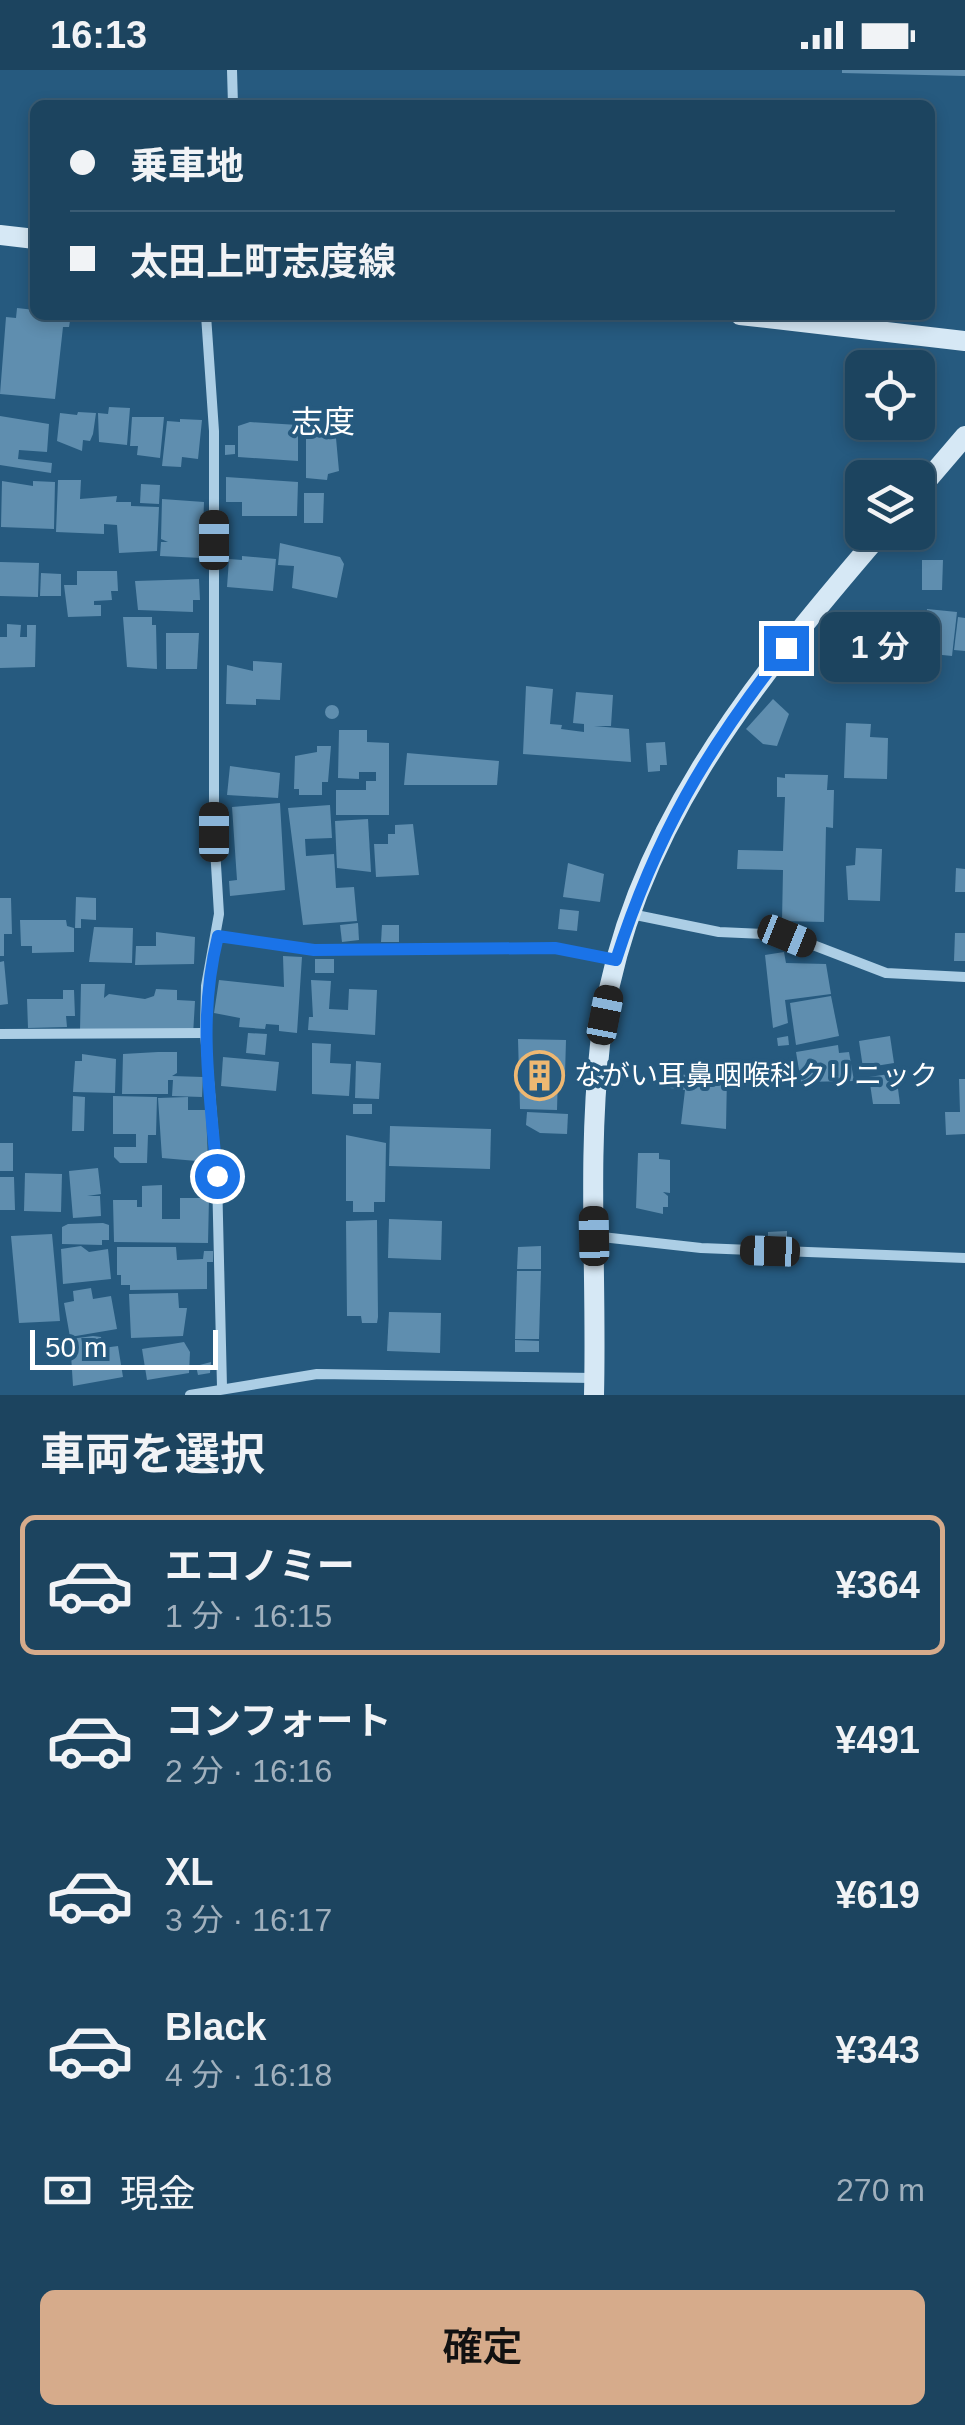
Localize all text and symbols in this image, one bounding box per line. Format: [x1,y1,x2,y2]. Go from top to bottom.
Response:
text: 16:13 [50,14,147,56]
text: 乗車地 [130,145,244,187]
text: 太田上町志度線 [130,241,396,283]
map controls [845,350,935,550]
button: locate [845,350,935,440]
district label: 志度 [291,404,355,440]
button: layers [845,460,935,550]
car [199,510,229,570]
callout: 1 分 [821,613,941,683]
route end [764,626,809,671]
text: 1 分 [851,629,909,665]
car [199,802,229,862]
car [754,911,820,961]
car [585,983,625,1047]
building icon: ながい耳鼻咽喉科クリニック [513,1049,565,1101]
place label: ながい耳鼻咽喉科クリニック [574,1060,938,1091]
route start [195,1154,240,1199]
car [578,1206,610,1266]
car [739,1235,801,1267]
scale bar [30,1325,218,1370]
text: 50 m [45,1332,107,1363]
text: 車両を選択 [40,1429,265,1480]
icon: car [45,1540,135,1630]
text: エコノミー [165,1545,355,1587]
text: ¥364 [835,1564,920,1606]
text: 1 分 · 16:15 [165,1598,332,1634]
icon: car [45,1695,135,1785]
text: コンフォート [165,1700,392,1742]
text: ¥491 [835,1719,920,1761]
text: 2 分 · 16:16 [165,1753,332,1789]
icon: car [45,1850,135,1940]
text: XL [165,1851,214,1893]
text: ¥619 [835,1874,920,1916]
text: 3 分 · 16:17 [165,1902,332,1938]
icon: car [45,2005,135,2095]
text: Black [165,2006,266,2048]
text: ¥343 [835,2029,920,2071]
text: 4 分 · 16:18 [165,2057,332,2093]
icon: cash [40,2163,95,2218]
text: 270 m [836,2172,925,2208]
text: 現金 [120,2173,196,2215]
button: 確定 [40,2290,925,2405]

